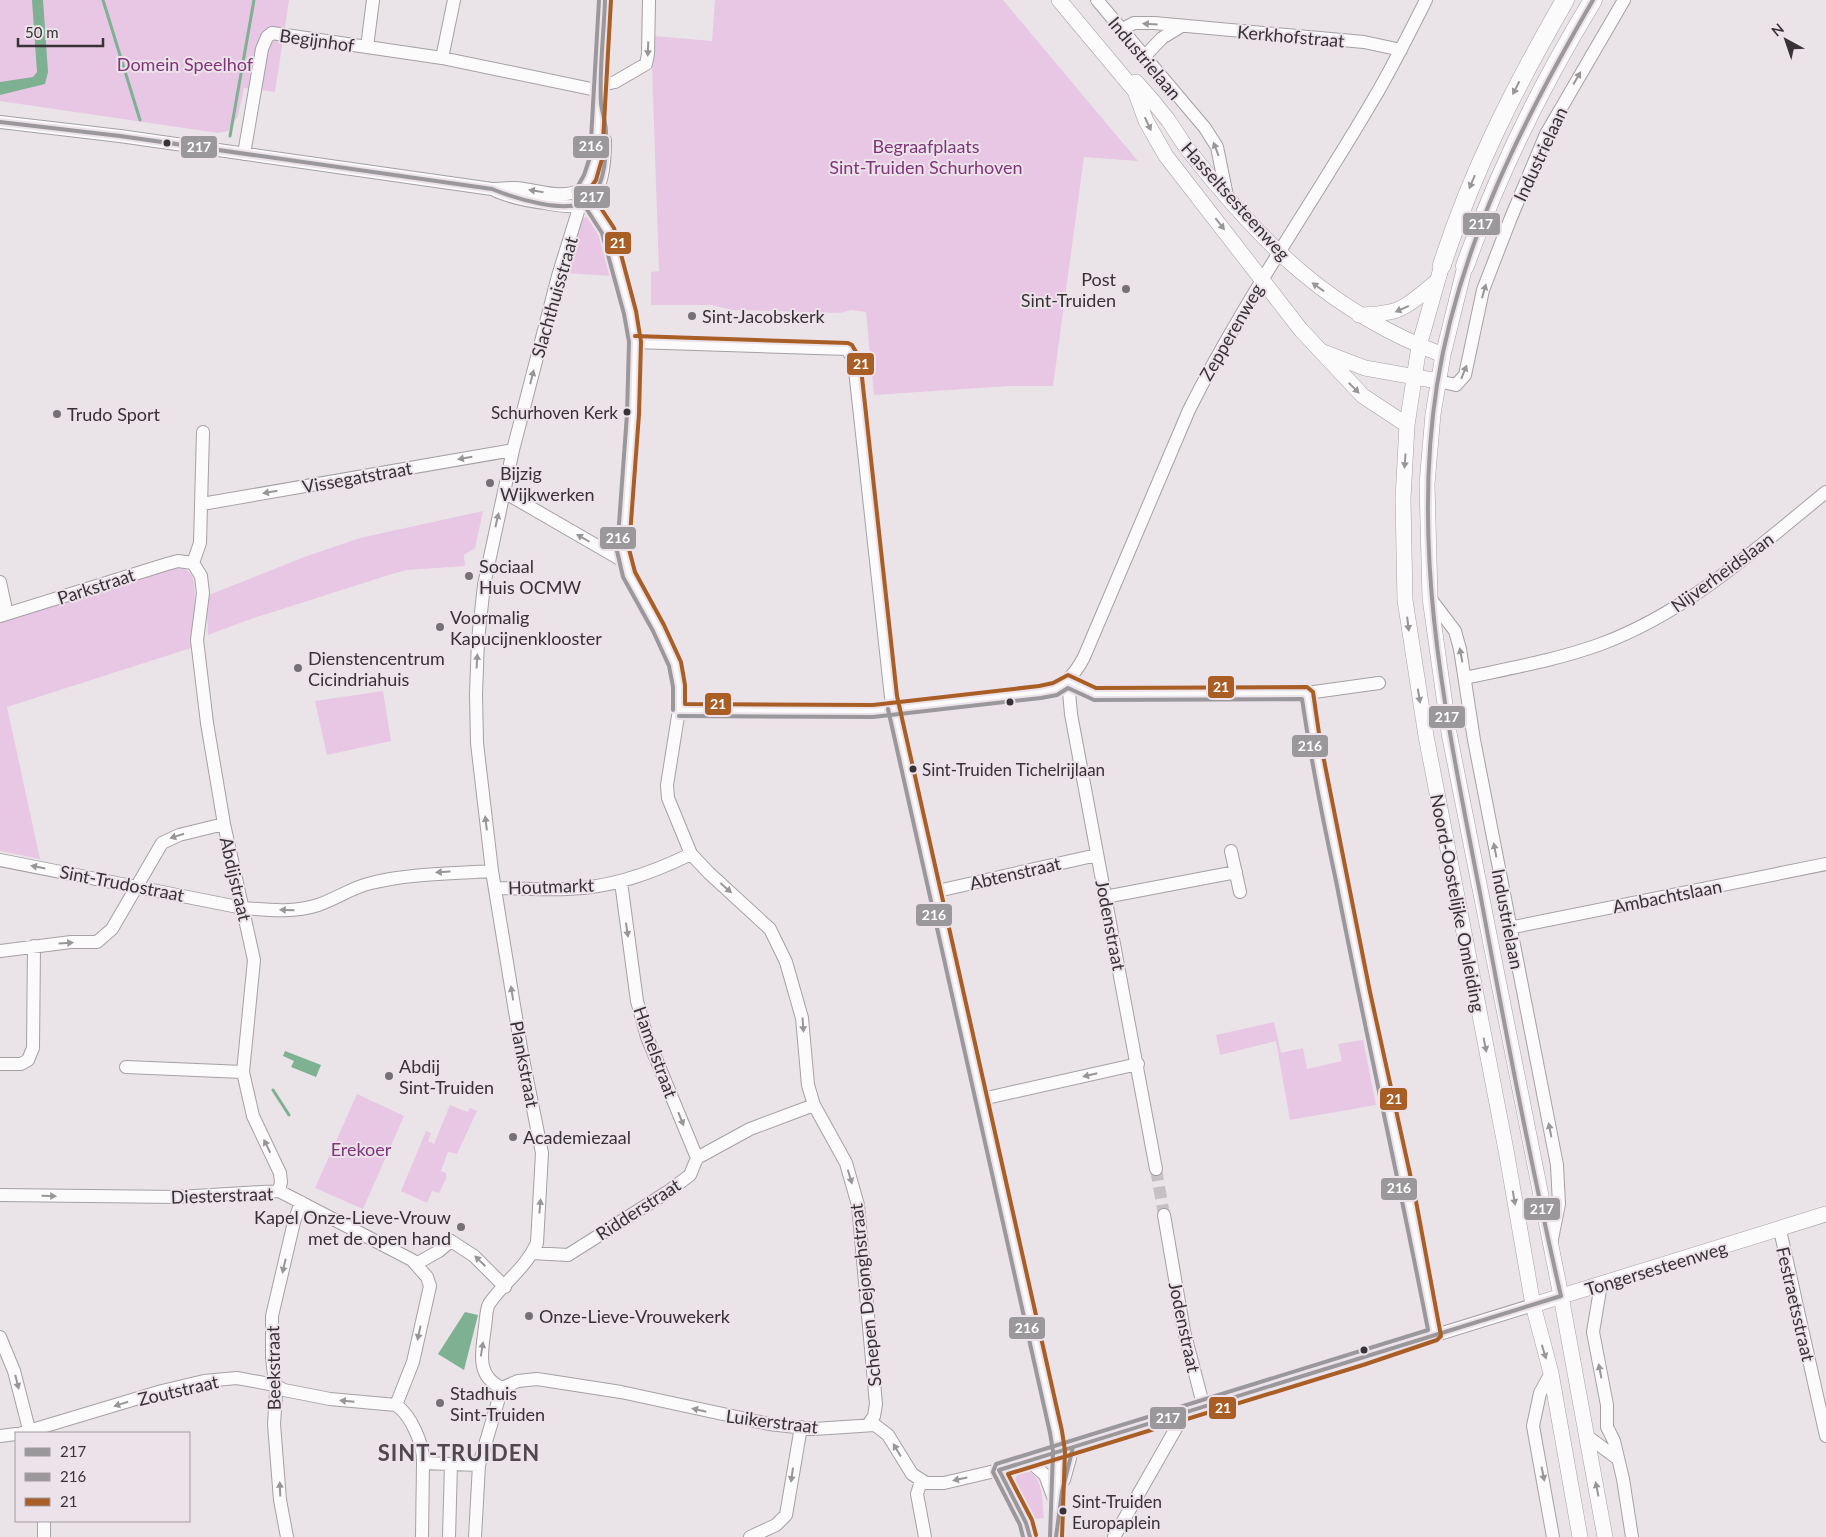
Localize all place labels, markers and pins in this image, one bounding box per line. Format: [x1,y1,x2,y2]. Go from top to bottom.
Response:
unlabelled marker [162,138,172,148]
place label: Post Sint-Truiden [1021,268,1117,311]
marker: Post Sint-Truiden [1120,283,1132,295]
place label: Sint-Jacobskerk [702,305,825,327]
marker: Sint-Jacobskerk [686,310,698,322]
place label: Schurhoven Kerk [491,402,618,423]
place label: Trudo Sport [67,403,161,425]
marker: Schurhoven Kerk [622,407,632,417]
marker: Trudo Sport [51,408,63,420]
place label: Bijzig Wijkwerken [500,462,595,505]
marker: Bijzig Wijkwerken [484,477,496,489]
place label: Sociaal Huis OCMW [479,555,581,598]
marker: Sociaal Huis OCMW [463,570,475,582]
place label: Voormalig Kapucijnenklooster [450,606,602,649]
marker: Voormalig Kapucijnenklooster [434,621,446,633]
place label: Dienstencentrum Cicindriahuis [308,647,445,690]
marker: Dienstencentrum Cicindriahuis [292,662,304,674]
unlabelled marker [1005,697,1015,707]
place label: Sint-Truiden Tichelrijlaan [922,759,1105,780]
marker: Sint-Truiden Tichelrijlaan [908,764,918,774]
place label: Abdij Sint-Truiden [399,1055,494,1098]
marker: Abdij Sint-Truiden [383,1070,395,1082]
place label: Academiezaal [523,1126,631,1148]
marker: Academiezaal [507,1131,519,1143]
place label: Kapel Onze-Lieve-Vrouw met de open hand [254,1206,451,1249]
marker: Kapel Onze-Lieve-Vrouw met de open hand [455,1221,467,1233]
place label: Onze-Lieve-Vrouwekerk [539,1305,731,1327]
marker: Onze-Lieve-Vrouwekerk [523,1310,535,1322]
unlabelled marker [1359,1345,1369,1355]
place label: Stadhuis Sint-Truiden [450,1382,545,1425]
marker: Stadhuis Sint-Truiden [434,1397,446,1409]
place label: Sint-Truiden Europaplein [1072,1491,1162,1533]
marker: Sint-Truiden Europaplein [1058,1506,1068,1516]

